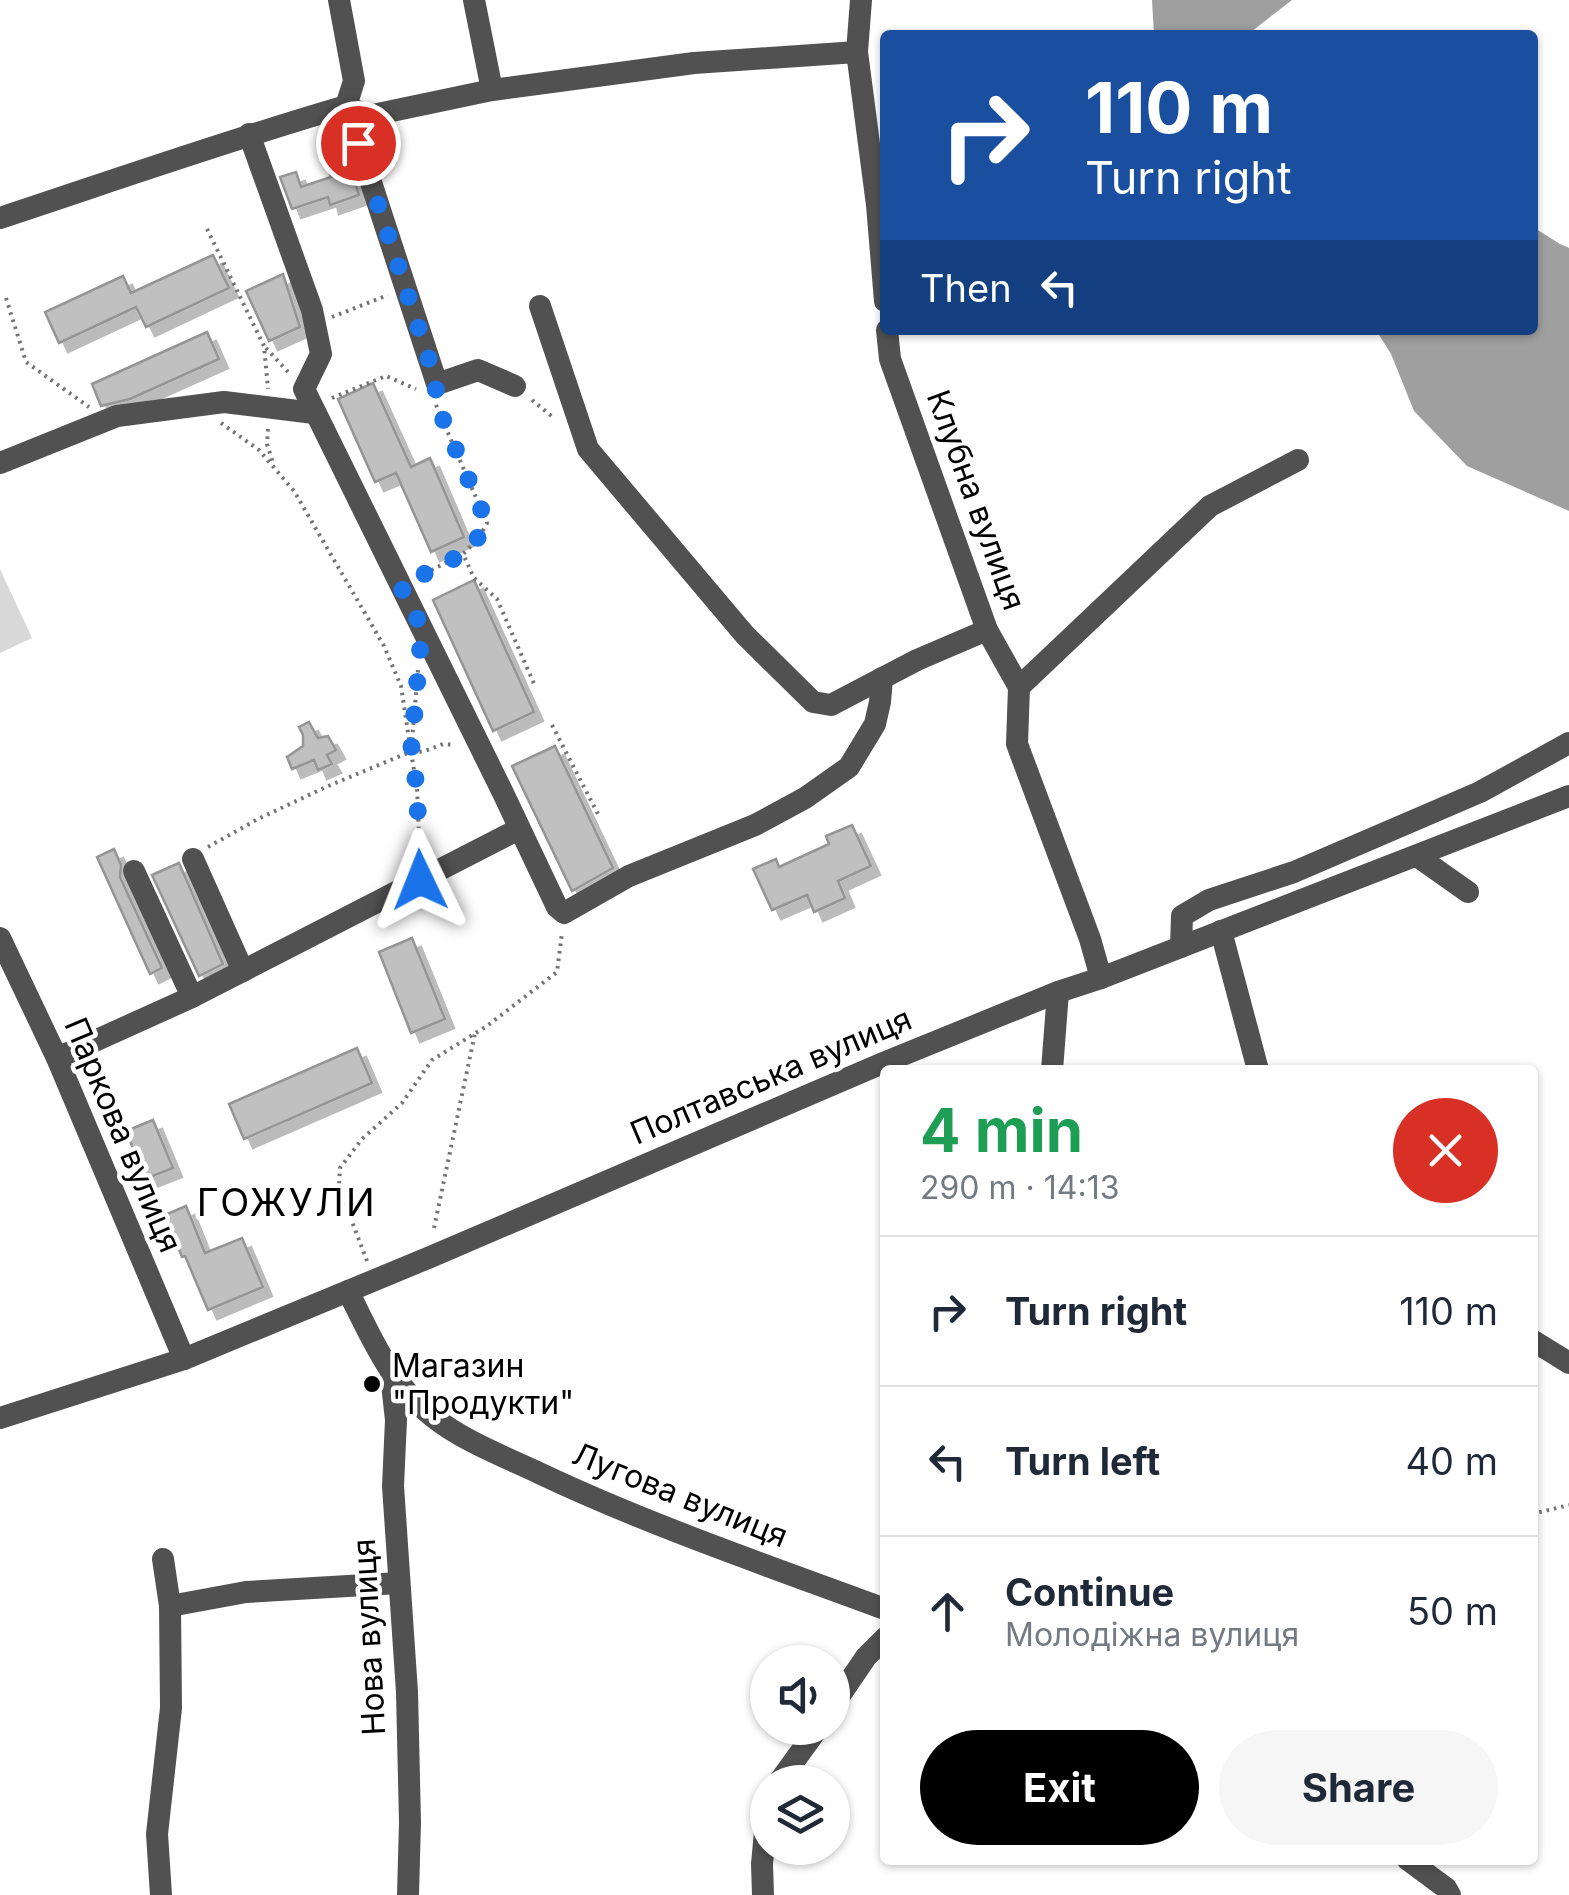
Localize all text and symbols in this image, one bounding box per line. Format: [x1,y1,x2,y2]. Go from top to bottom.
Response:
text: 110 m [1085,65,1273,150]
icon: right [920,70,1050,200]
pin [316,101,401,186]
icon: arrive [331,116,386,171]
text: Turn right [1085,150,1292,205]
icon: left [1032,260,1087,315]
text: Then [920,265,1012,311]
street label: Клубна вулиця [919,385,1034,615]
position arrow [368,828,472,932]
street label: Полтавська вулиця [624,999,917,1152]
street label: Паркова вулиця [56,1012,190,1258]
text: 4 min [920,1094,1083,1166]
button: close [1393,1098,1498,1203]
text: 290 m · 14:13 [920,1168,1119,1207]
district label: ГОЖУЛИ [197,1179,377,1225]
icon: right [920,1284,975,1339]
text: Turn right [1005,1288,1187,1334]
text: 110 m [1399,1288,1498,1334]
place label: Магазин "Продукти" [392,1346,574,1422]
marker: Магазин "Продукти" [361,1373,383,1395]
street label: Лугова вулиця [567,1434,793,1555]
icon: left [920,1434,975,1489]
text: Turn left [1005,1438,1160,1484]
text: 40 m [1406,1438,1498,1484]
street label: Нова вулиця [344,1538,393,1736]
text: Continue [1005,1569,1174,1615]
icon: ahead [920,1584,975,1639]
text: 50 m [1407,1588,1498,1634]
text: Молодіжна вулиця [1005,1615,1299,1654]
map controls [750,1645,850,1865]
button: sound [750,1645,850,1745]
button: Exit [920,1730,1199,1845]
button: Share [1219,1730,1498,1845]
button: layers [750,1765,850,1865]

